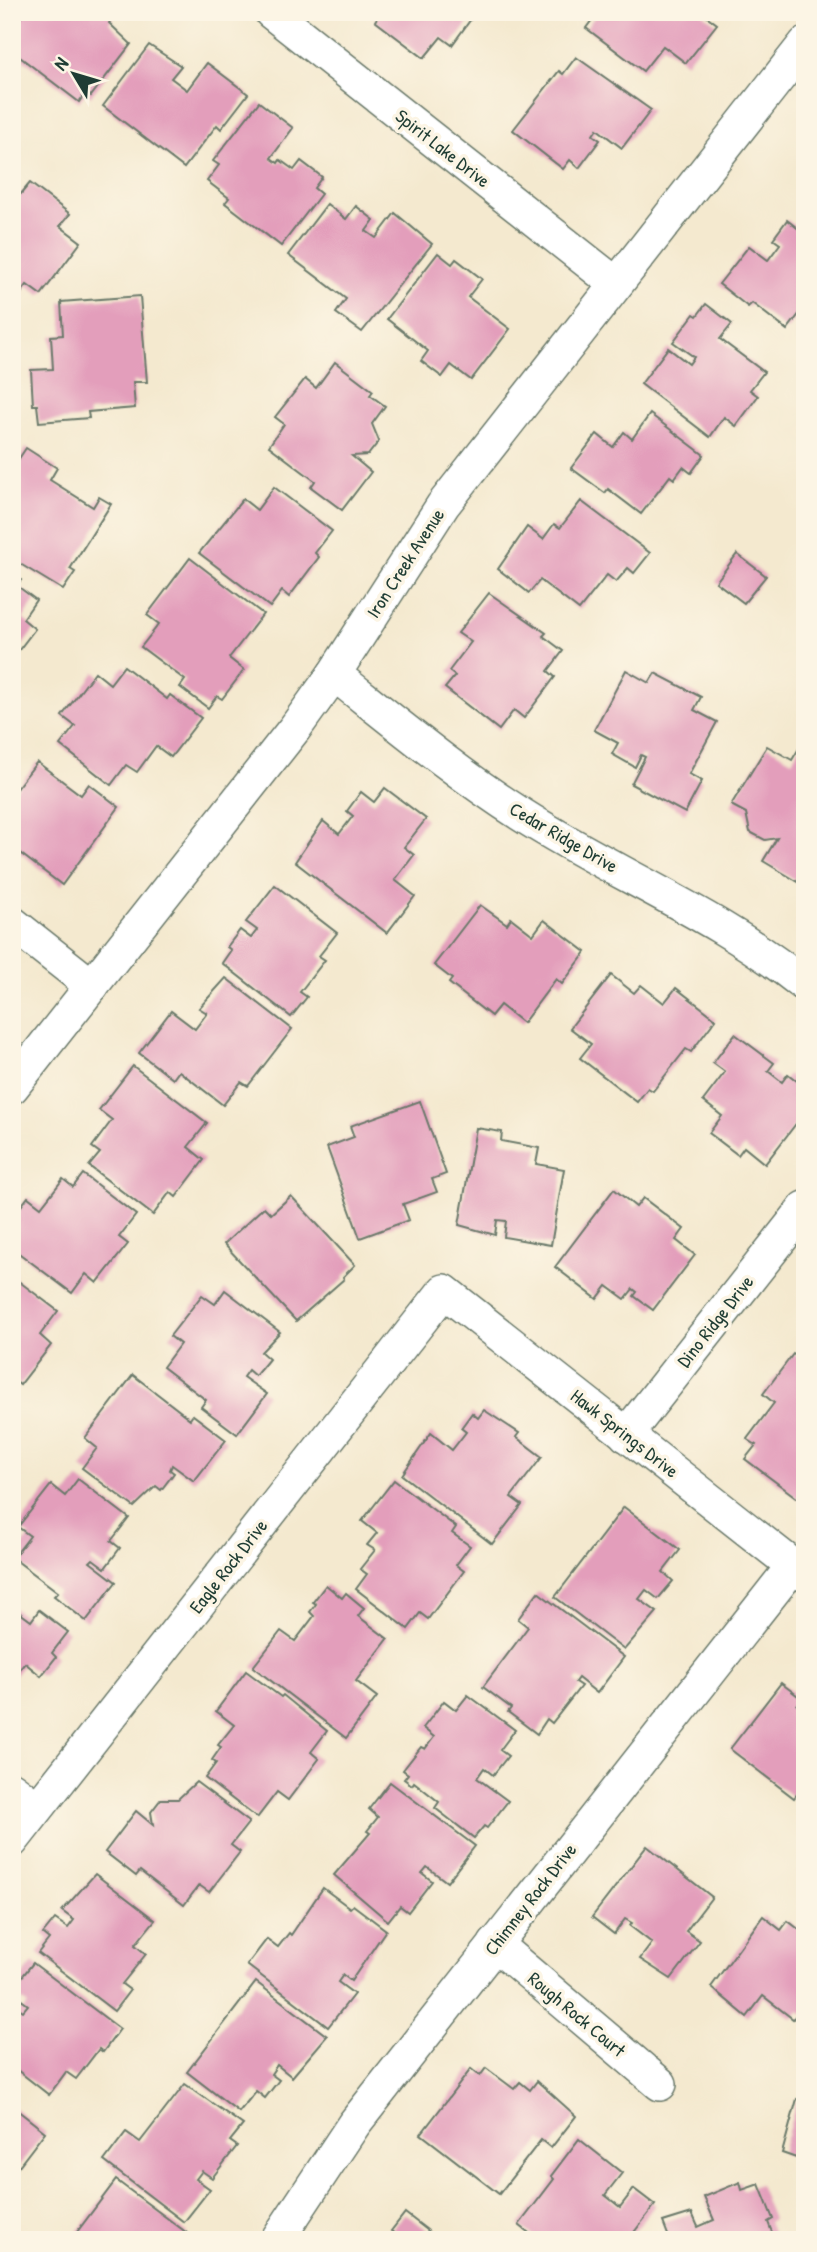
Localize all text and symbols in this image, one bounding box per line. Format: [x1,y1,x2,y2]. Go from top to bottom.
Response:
north arrow [38,38,108,108]
text: N [47,52,74,76]
street label: Spirit Lake Drive [390,103,496,194]
street label: Iron Creek Avenue [360,503,450,623]
street label: Cedar Ridge Drive [505,795,623,879]
street label: Dino Ridge Drive [671,1269,759,1372]
street label: Hawk Springs Drive [566,1383,685,1484]
street label: Eagle Rock Drive [183,1513,273,1619]
street label: Chimney Rock Drive [478,1837,582,1961]
street label: Rough Rock Court [523,1965,632,2063]

